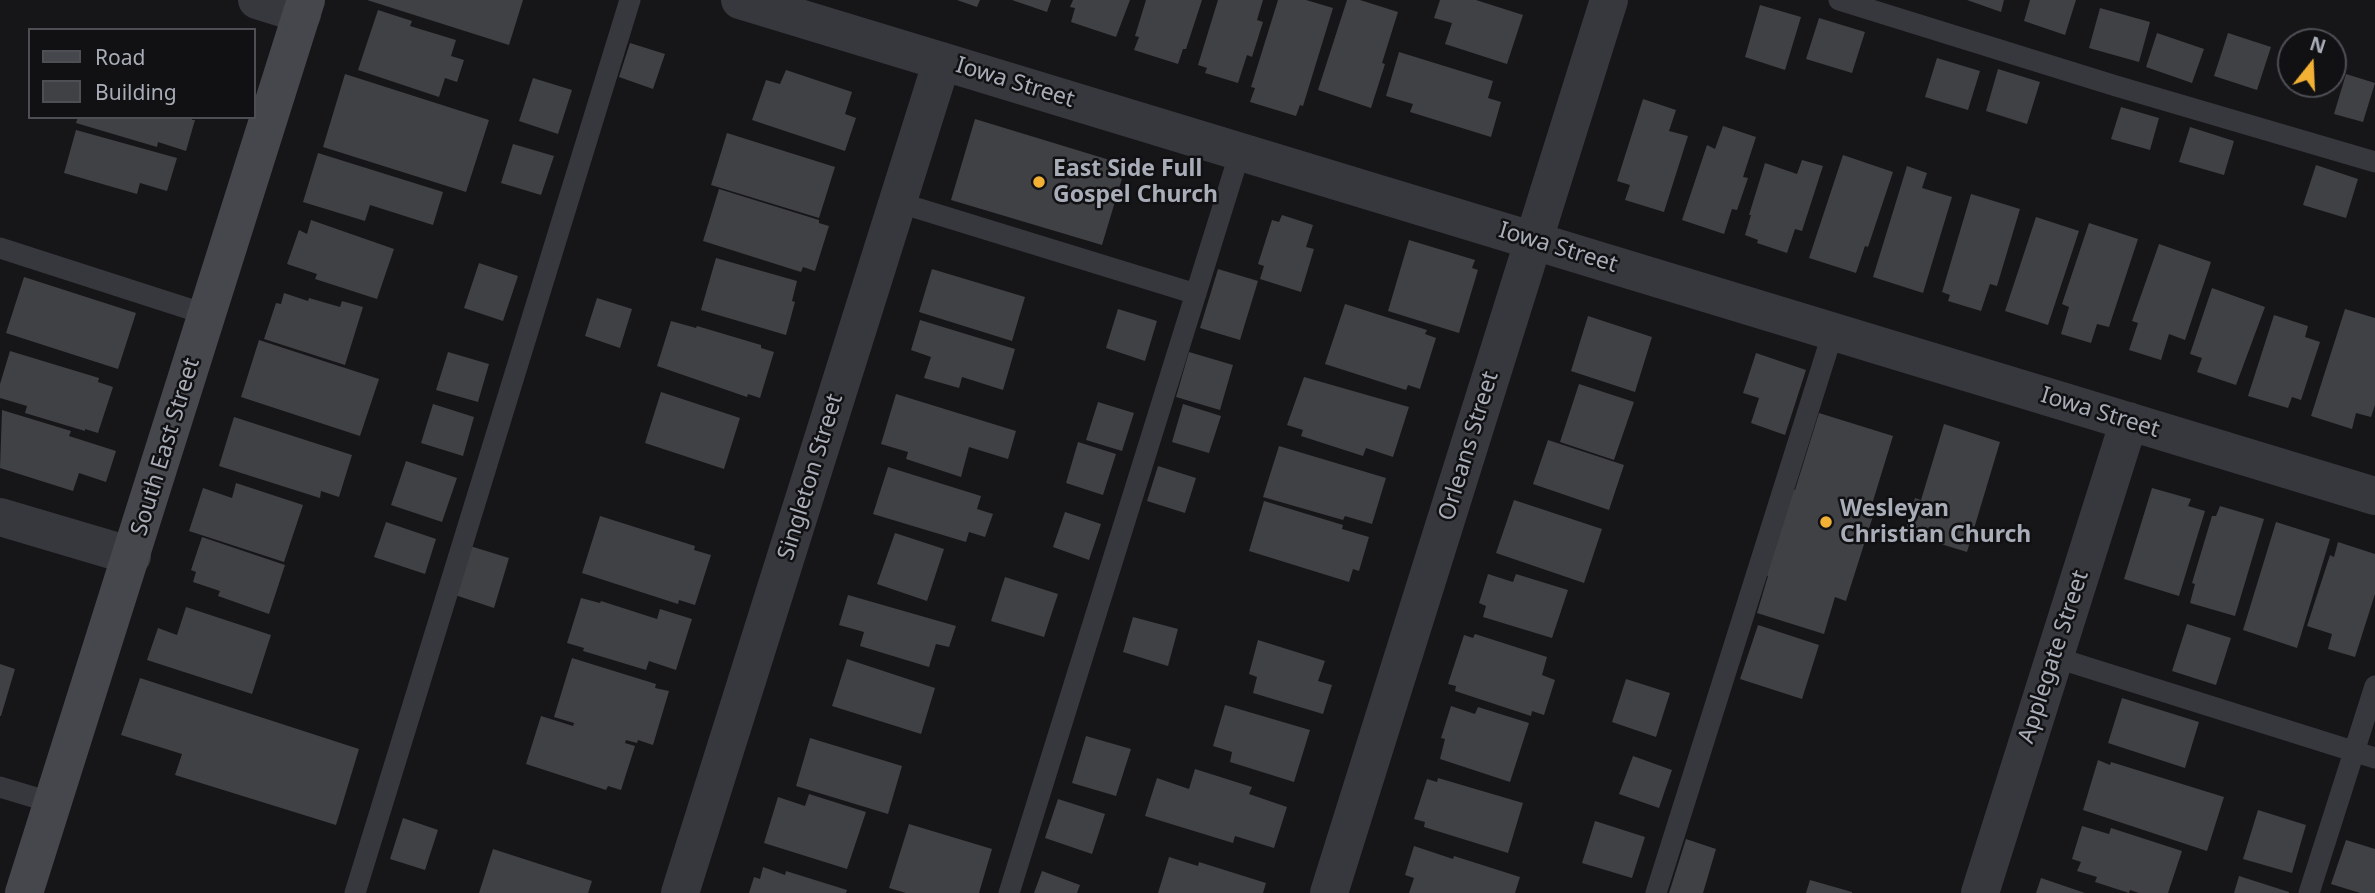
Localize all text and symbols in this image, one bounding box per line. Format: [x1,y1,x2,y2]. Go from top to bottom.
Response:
legend [28,28,256,119]
north arrow [2277,28,2347,98]
text: N [2306,30,2329,60]
text: Road [95,43,145,71]
street label: Iowa Street [952,52,1078,114]
text: Building [95,78,177,106]
place label: East Side Full Gospel Church [1053,155,1218,209]
marker: East Side Full Gospel Church [1031,174,1047,190]
street label: Iowa Street [1495,217,1621,279]
street label: South East Street [126,355,206,539]
street label: Orleans Street [1433,368,1505,524]
street label: Iowa Street [2037,382,2163,444]
street label: Singleton Street [773,391,849,563]
place label: Wesleyan Christian Church [1840,495,2031,549]
marker: Wesleyan Christian Church [1818,514,1834,530]
street label: Applegate Street [2013,567,2095,747]

